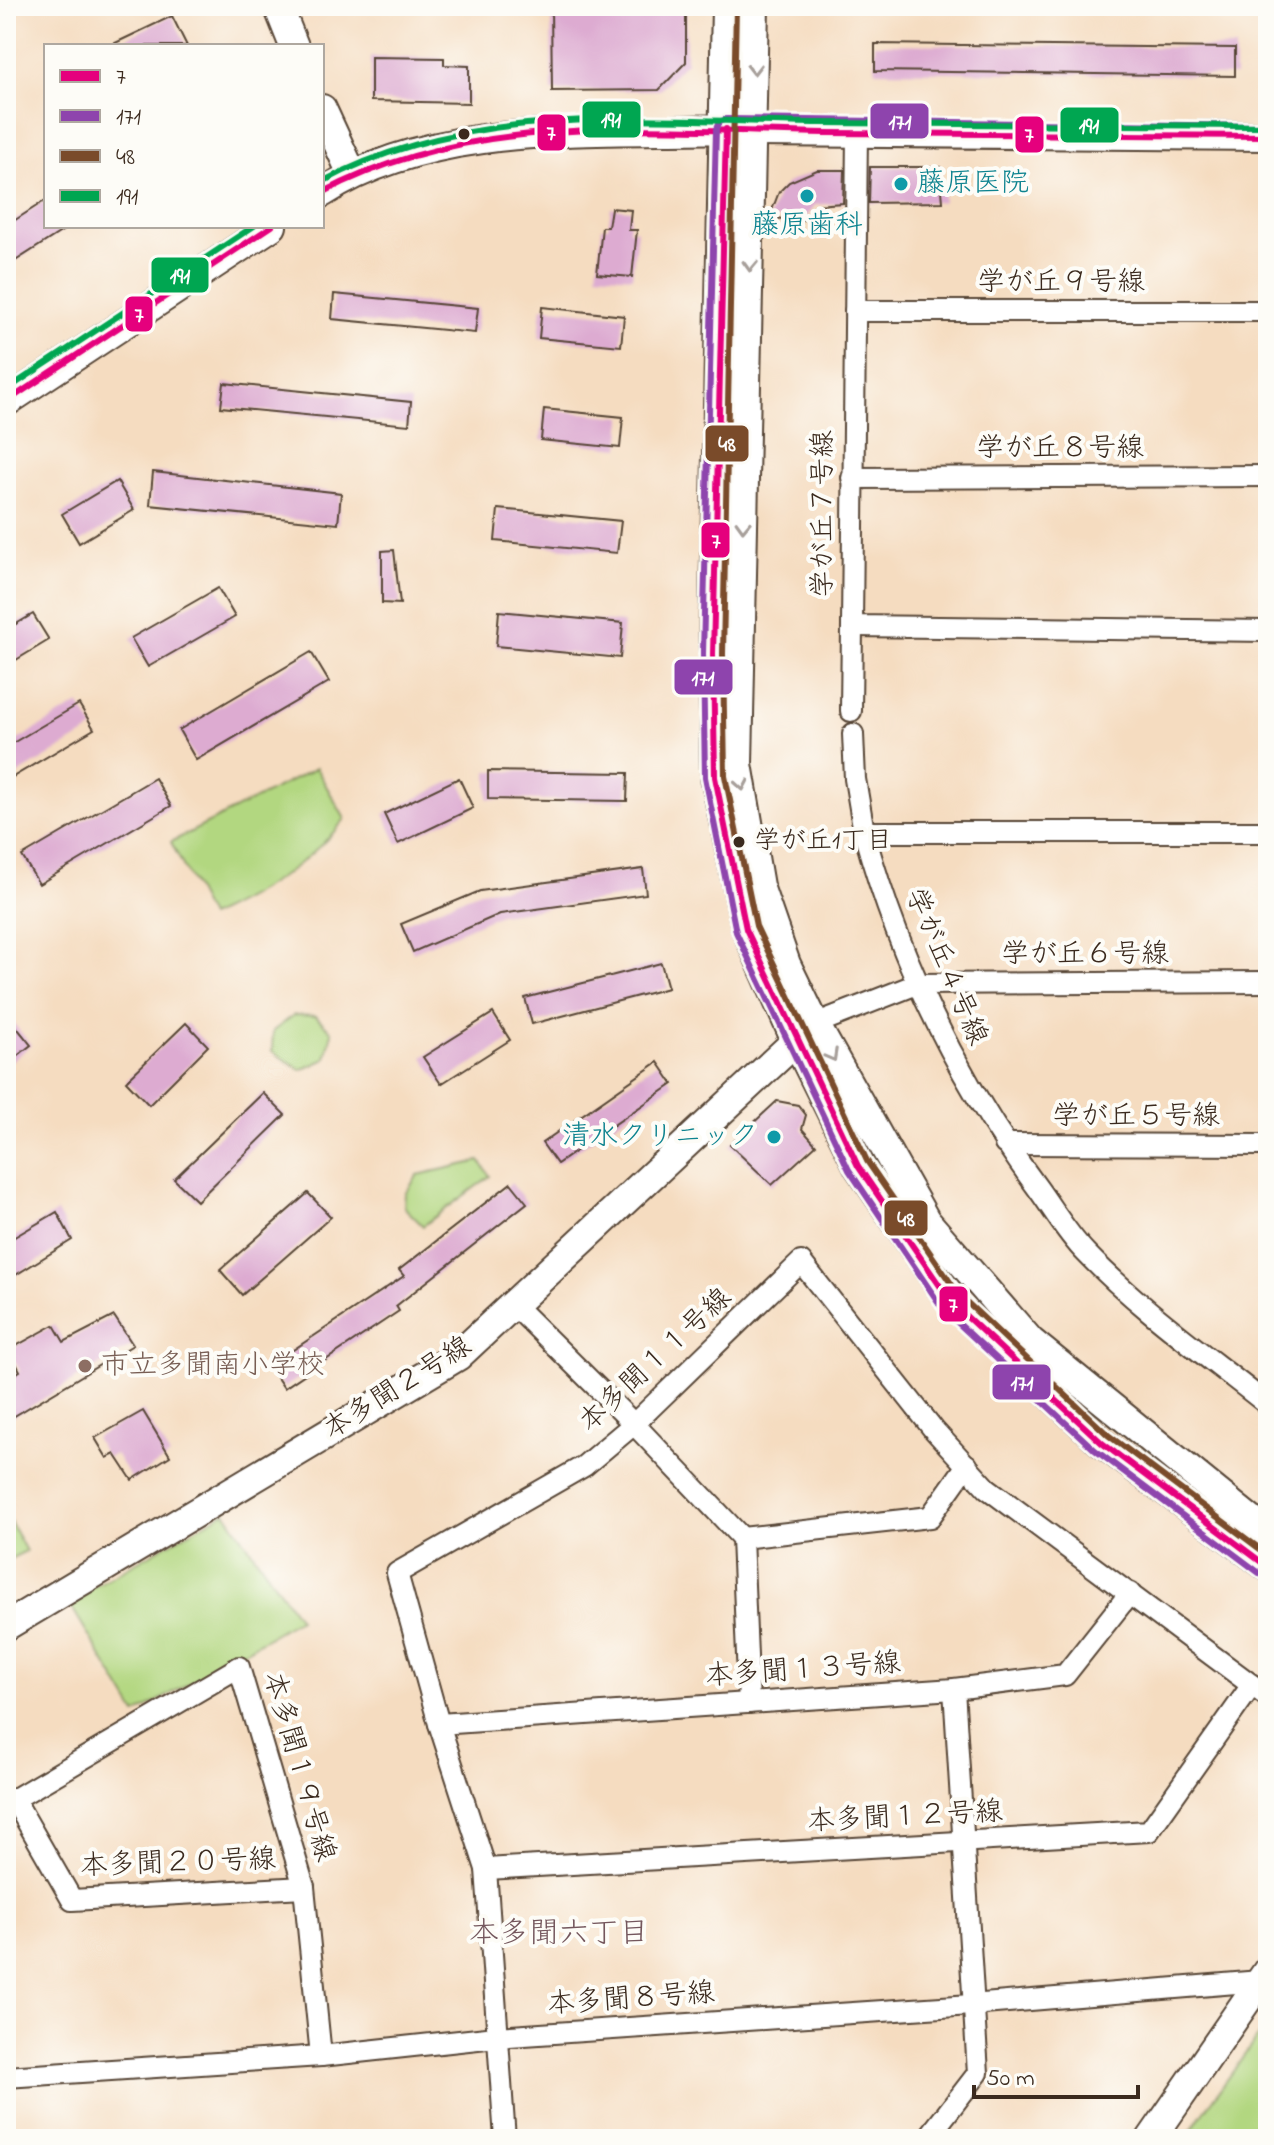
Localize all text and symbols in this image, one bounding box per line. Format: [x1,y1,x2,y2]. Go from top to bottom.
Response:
legend [44,44,324,228]
text: 7 [116,61,126,96]
one-way arrow [745,63,763,76]
line badge: 191 [581,100,642,139]
text: 171 [116,101,142,136]
line badge: 171 [869,102,930,140]
text: 191 [601,106,621,138]
line badge: 191 [1059,106,1120,144]
text: 171 [888,108,912,140]
text: 191 [1079,112,1099,144]
line badge: 7 [536,113,567,152]
line badge: 7 [1014,115,1045,154]
text: 7 [546,119,556,151]
text: 7 [1024,121,1034,153]
unlabelled marker [456,126,472,142]
text: 48 [116,141,135,176]
place label: 藤原医院 [917,164,1029,205]
marker: 藤原医院 [892,175,910,193]
text: 191 [116,181,139,216]
marker: 藤原歯科 [798,187,816,205]
place label: 藤原歯科 [751,206,863,247]
line badge: 191 [150,256,210,294]
one-way arrow [741,260,759,273]
text: 191 [170,262,190,294]
street label: 学が丘９号線 [977,263,1145,304]
line badge: 7 [124,295,154,333]
text: 7 [134,301,144,333]
line badge: 48 [704,424,750,463]
street label: 学が丘８号線 [976,429,1144,470]
text: 48 [718,430,736,462]
street label: 学が丘７号線 [804,430,845,598]
one-way arrow [734,520,752,533]
line badge: 7 [700,521,731,559]
text: 7 [711,527,721,559]
line badge: 171 [673,658,734,696]
text: 171 [691,664,715,696]
one-way arrow [732,779,749,792]
place label: 学が丘1丁目 [754,823,892,861]
marker: 学が丘1丁目 [731,834,747,850]
street label: 学が丘４号線 [893,882,997,1052]
street label: 学が丘６号線 [1001,935,1169,976]
one-way arrow [822,1048,838,1062]
street label: 学が丘５号線 [1052,1097,1220,1138]
place label: 清水クリニック [562,1117,758,1158]
marker: 清水クリニック [765,1128,783,1146]
line badge: 48 [883,1199,929,1237]
text: 48 [897,1205,915,1237]
street label: 本多聞１１号線 [570,1279,742,1443]
line badge: 7 [938,1285,969,1323]
text: 7 [948,1291,958,1323]
street label: 本多聞２号線 [316,1327,480,1451]
place label: 市立多聞南小学校 [101,1346,325,1387]
marker: 市立多聞南小学校 [76,1357,94,1375]
line badge: 171 [991,1363,1052,1401]
text: 171 [1010,1369,1034,1401]
street label: 本多聞１３号線 [704,1644,902,1698]
street label: 本多聞１９号線 [251,1667,345,1867]
street label: 本多聞１２号線 [806,1792,1004,1844]
street label: 本多聞２０号線 [79,1840,277,1888]
district label: 本多聞六丁目 [469,1913,649,1957]
street label: 本多聞８号線 [546,1974,716,2026]
scale bar [974,2049,1138,2099]
text: 50 m [986,2062,1035,2097]

